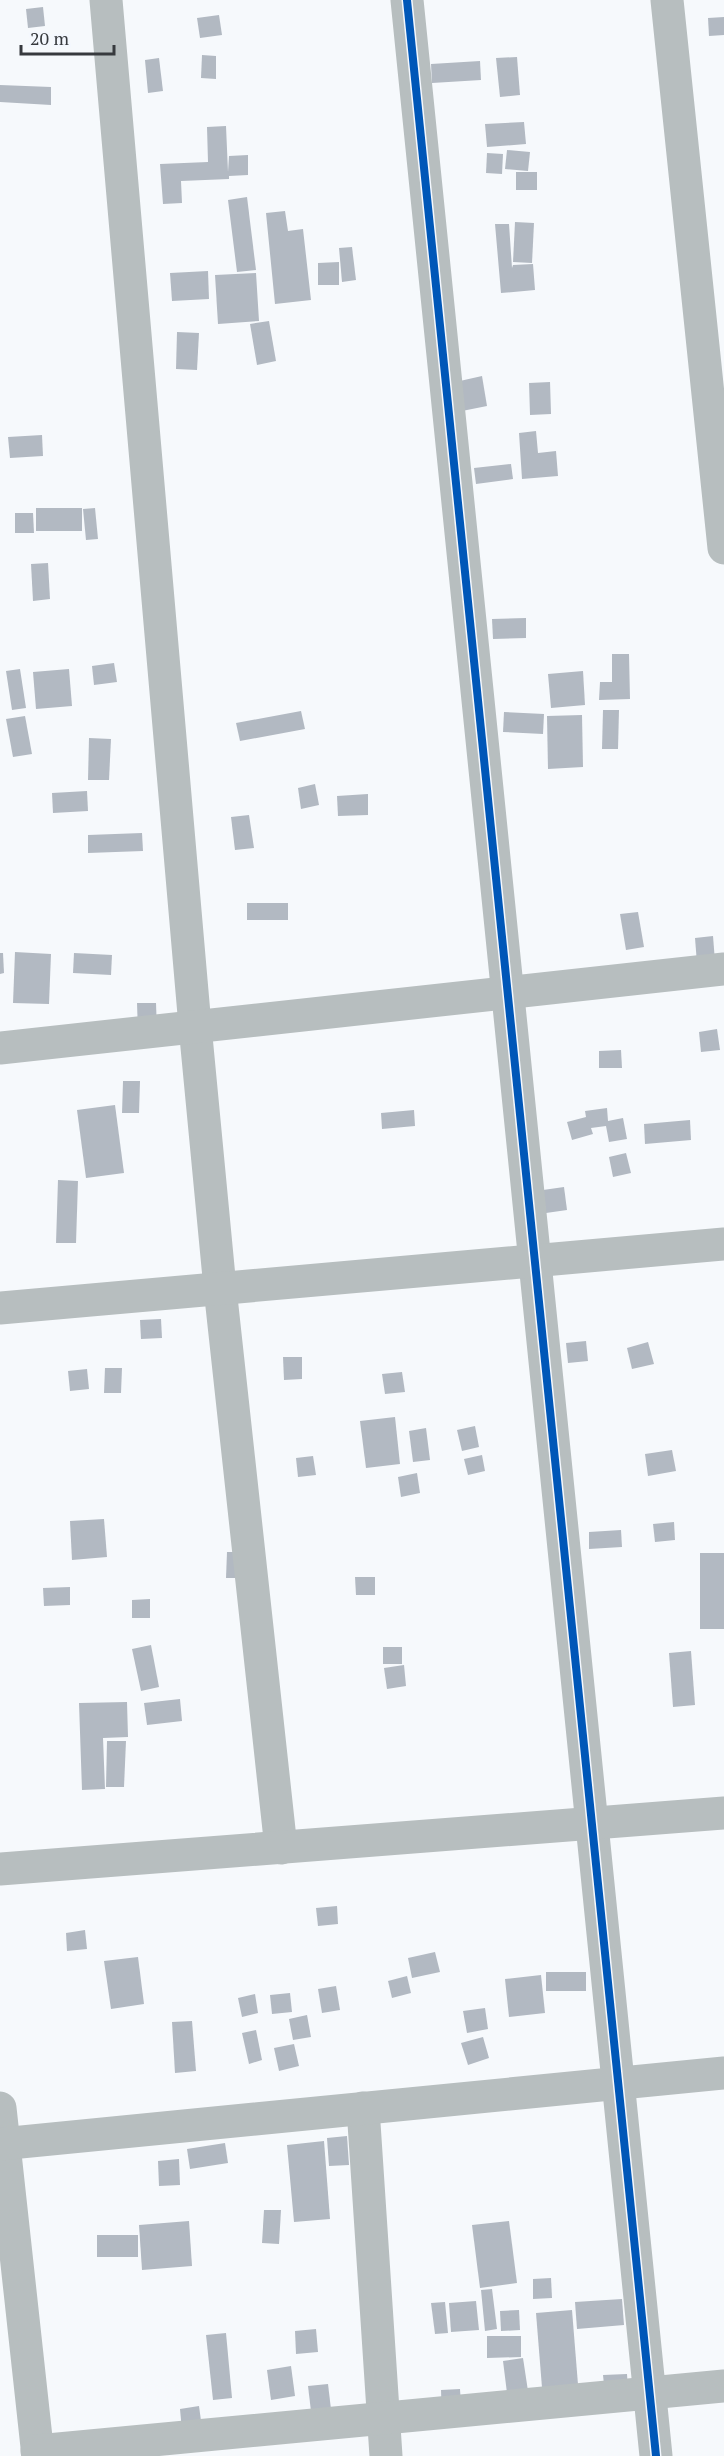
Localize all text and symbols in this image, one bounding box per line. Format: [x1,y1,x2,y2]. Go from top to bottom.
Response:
scale bar [21,18,114,56]
text: 20 m [30,26,70,50]

